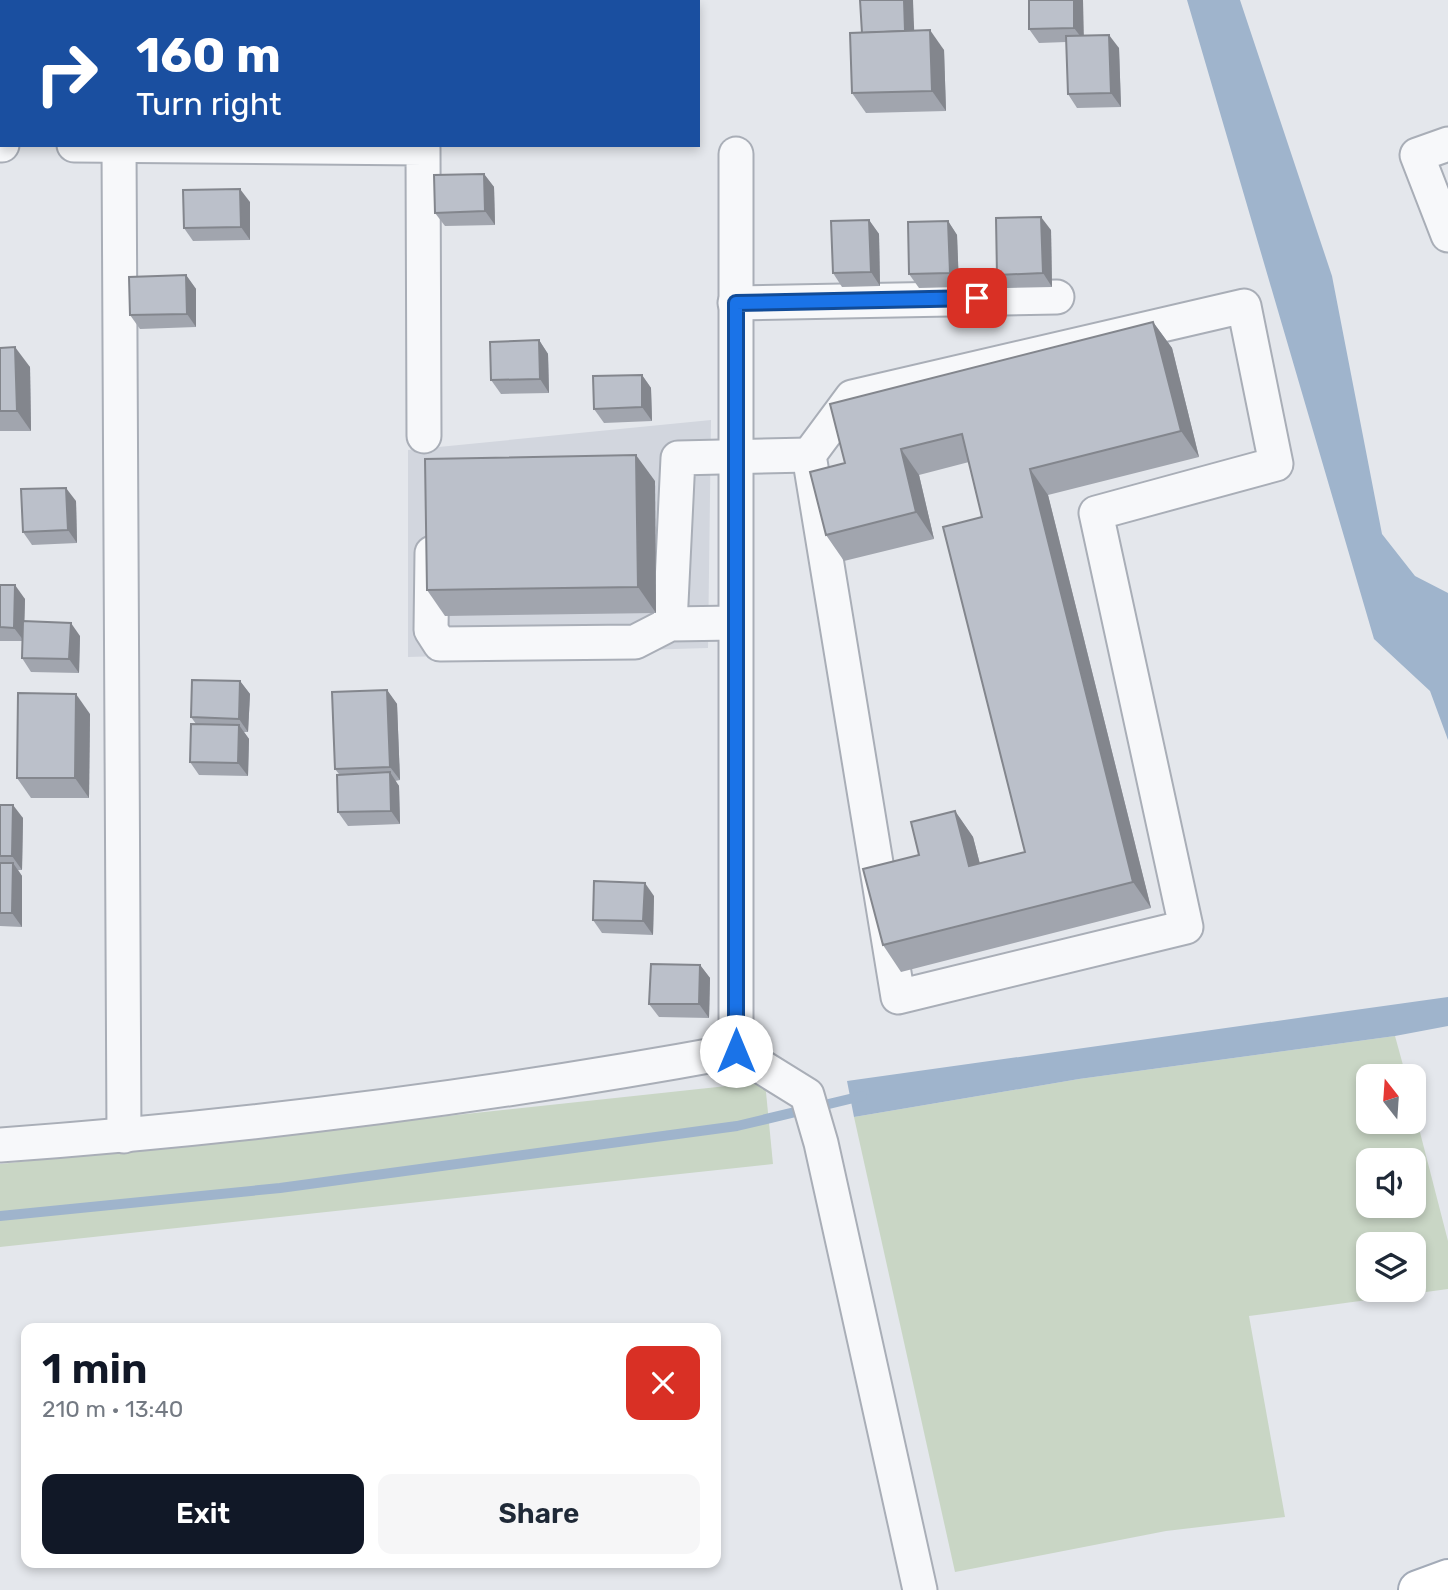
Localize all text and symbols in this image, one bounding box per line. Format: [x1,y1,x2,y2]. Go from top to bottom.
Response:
text: 160 m [136,26,281,84]
icon: right [21,28,112,119]
text: Turn right [136,85,281,123]
pin [947,268,1007,328]
icon: arrive [958,279,996,317]
position arrow [699,1014,773,1088]
north arrow [1356,1064,1426,1134]
map controls [1356,1064,1426,1302]
button: sound [1356,1148,1426,1218]
button: layers [1356,1232,1426,1302]
text: 1 min [42,1344,148,1394]
button: close [626,1346,700,1420]
text: 210 m · 13:40 [42,1395,183,1423]
button: Exit [42,1474,364,1554]
button: Share [378,1474,700,1554]

